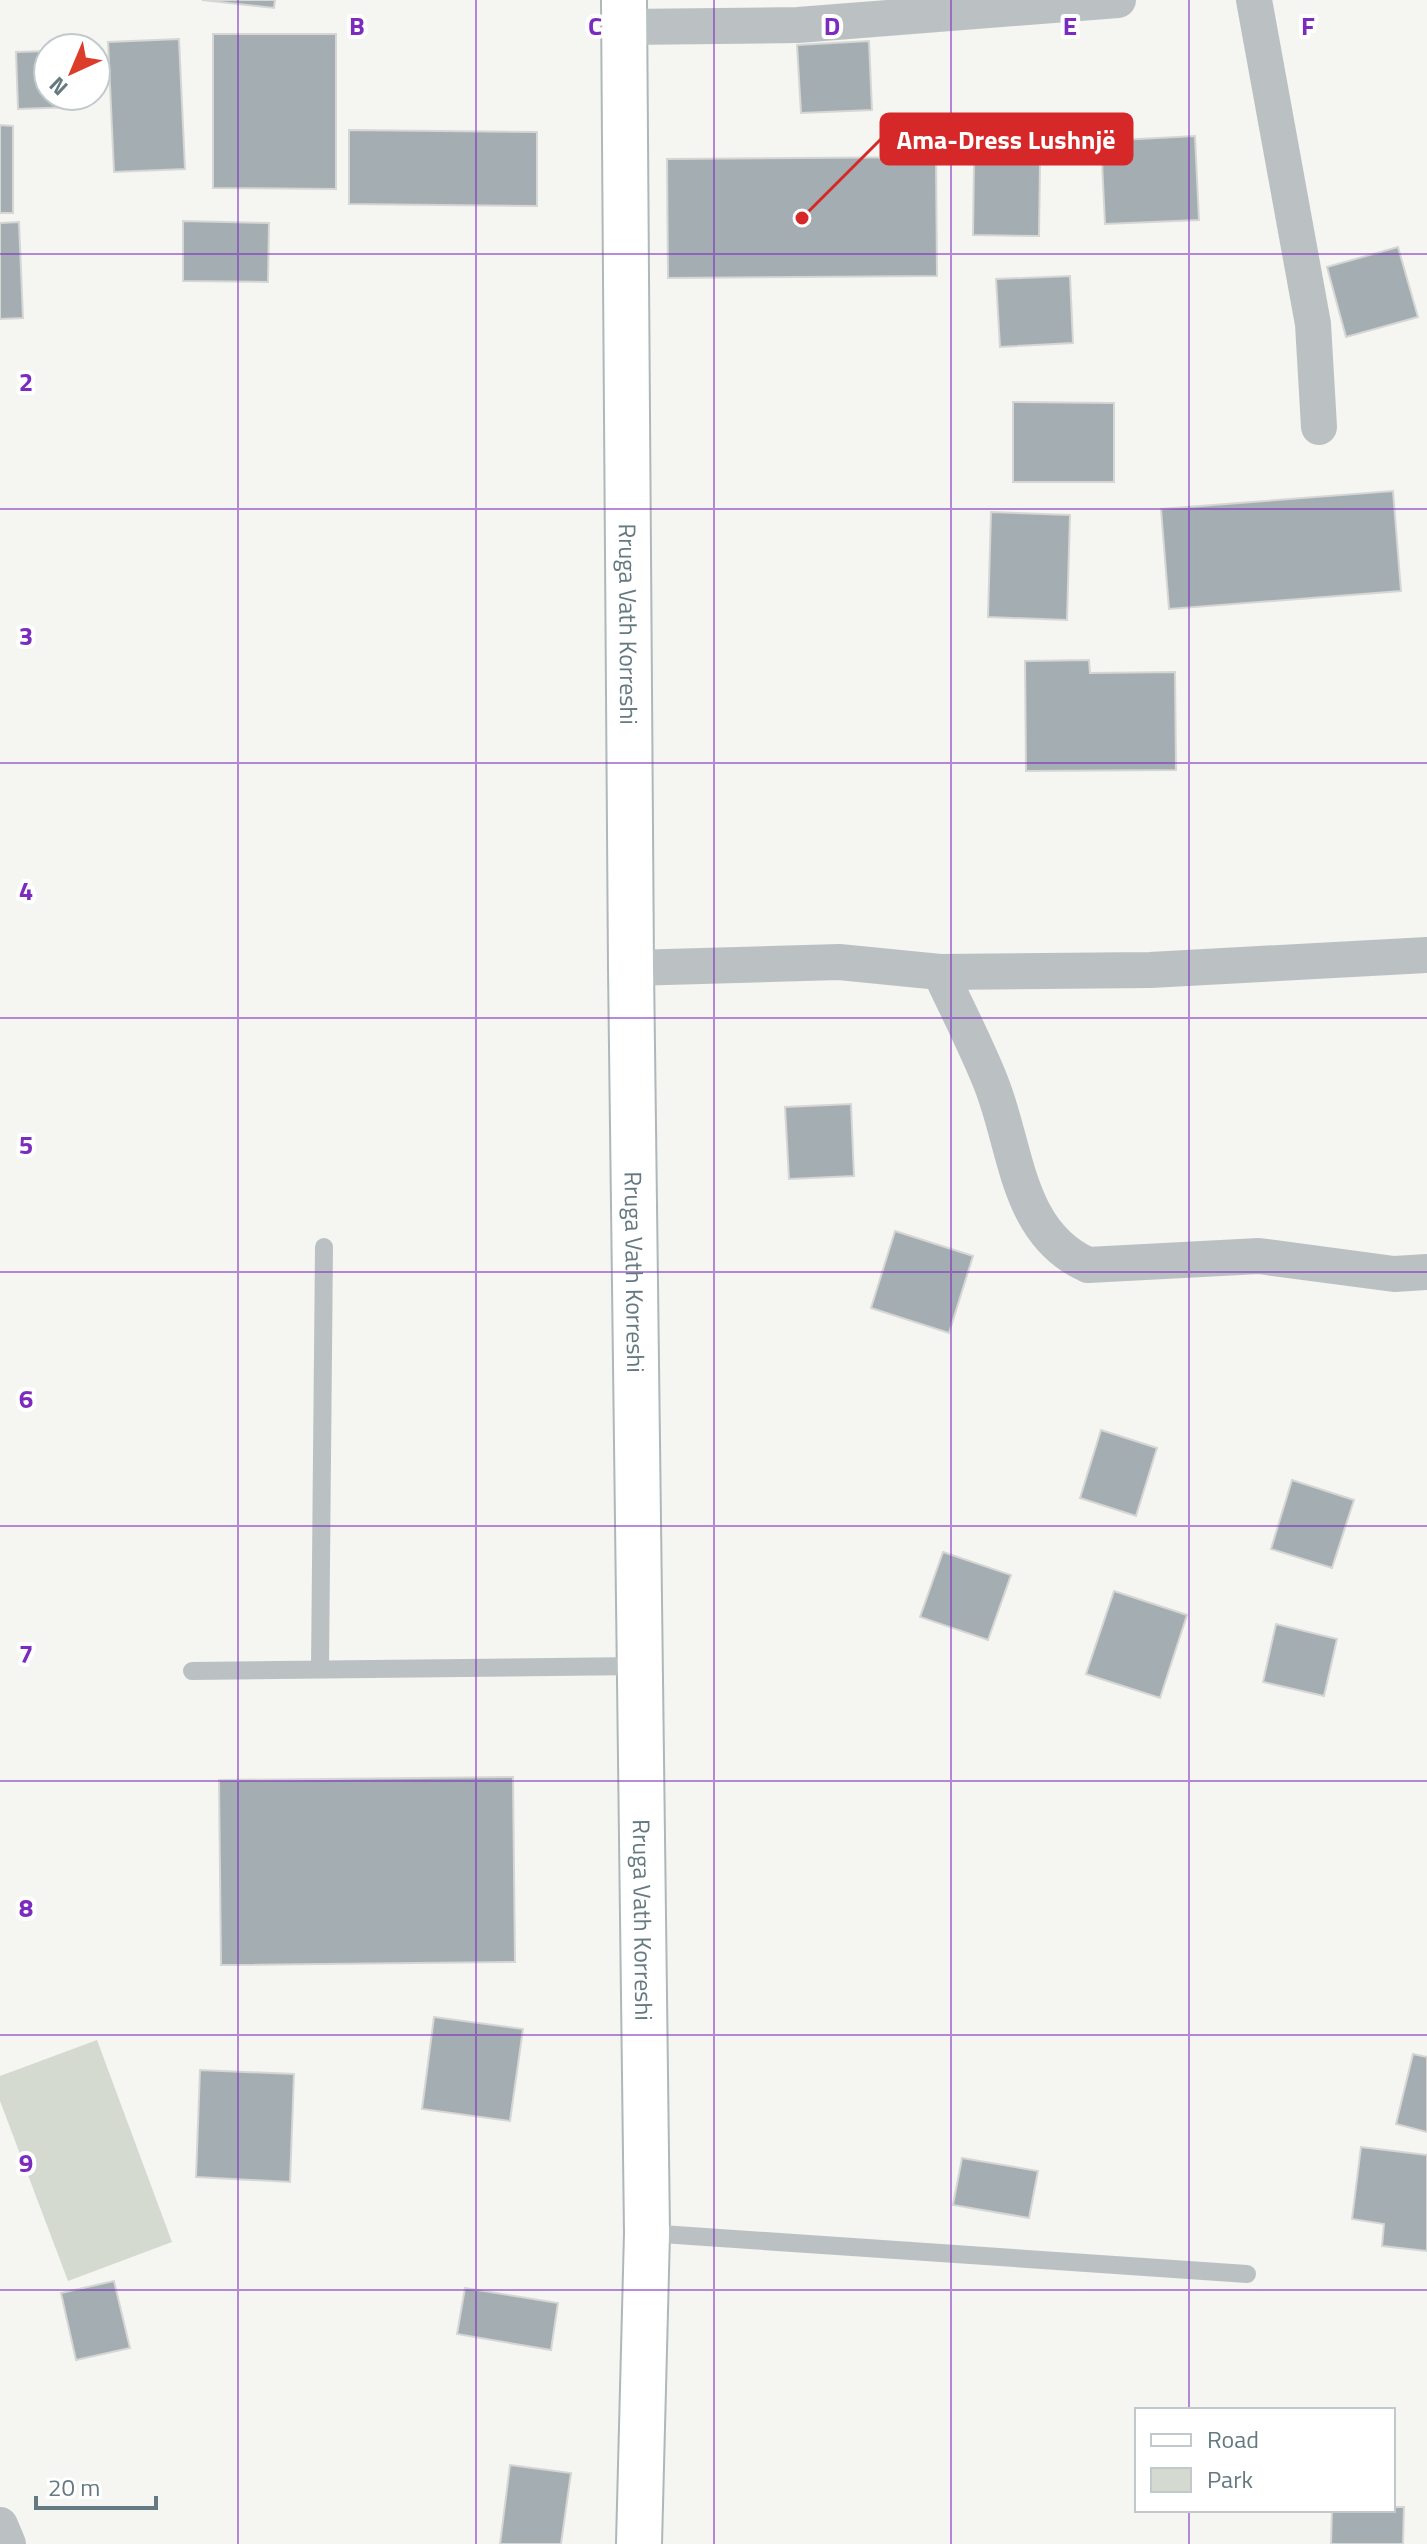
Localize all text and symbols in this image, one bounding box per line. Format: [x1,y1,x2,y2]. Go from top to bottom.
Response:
text: B [349,6,365,45]
text: C [588,6,602,45]
text: D [824,6,840,45]
text: E [1063,6,1077,45]
text: F [1301,6,1315,45]
north arrow [32,32,112,112]
text: N [41,69,75,104]
callout: Ama-Dress Lushnjë [881,114,1132,164]
text: Ama-Dress Lushnjë [897,120,1115,159]
text: 2 [19,362,33,401]
street label: Rruga Vath Korreshi [610,523,647,725]
text: 3 [19,616,33,655]
text: 4 [19,871,33,910]
text: 5 [19,1125,33,1164]
street label: Rruga Vath Korreshi [616,1171,654,1373]
text: 6 [19,1379,33,1418]
text: 7 [19,1634,33,1673]
street label: Rruga Vath Korreshi [624,1819,662,2021]
text: 8 [19,1888,33,1927]
text: 9 [19,2143,33,2182]
legend [1135,2408,1395,2512]
text: Road [1207,2421,1259,2457]
scale bar [36,2460,156,2510]
text: Park [1207,2461,1253,2497]
text: 20 m [48,2469,100,2505]

